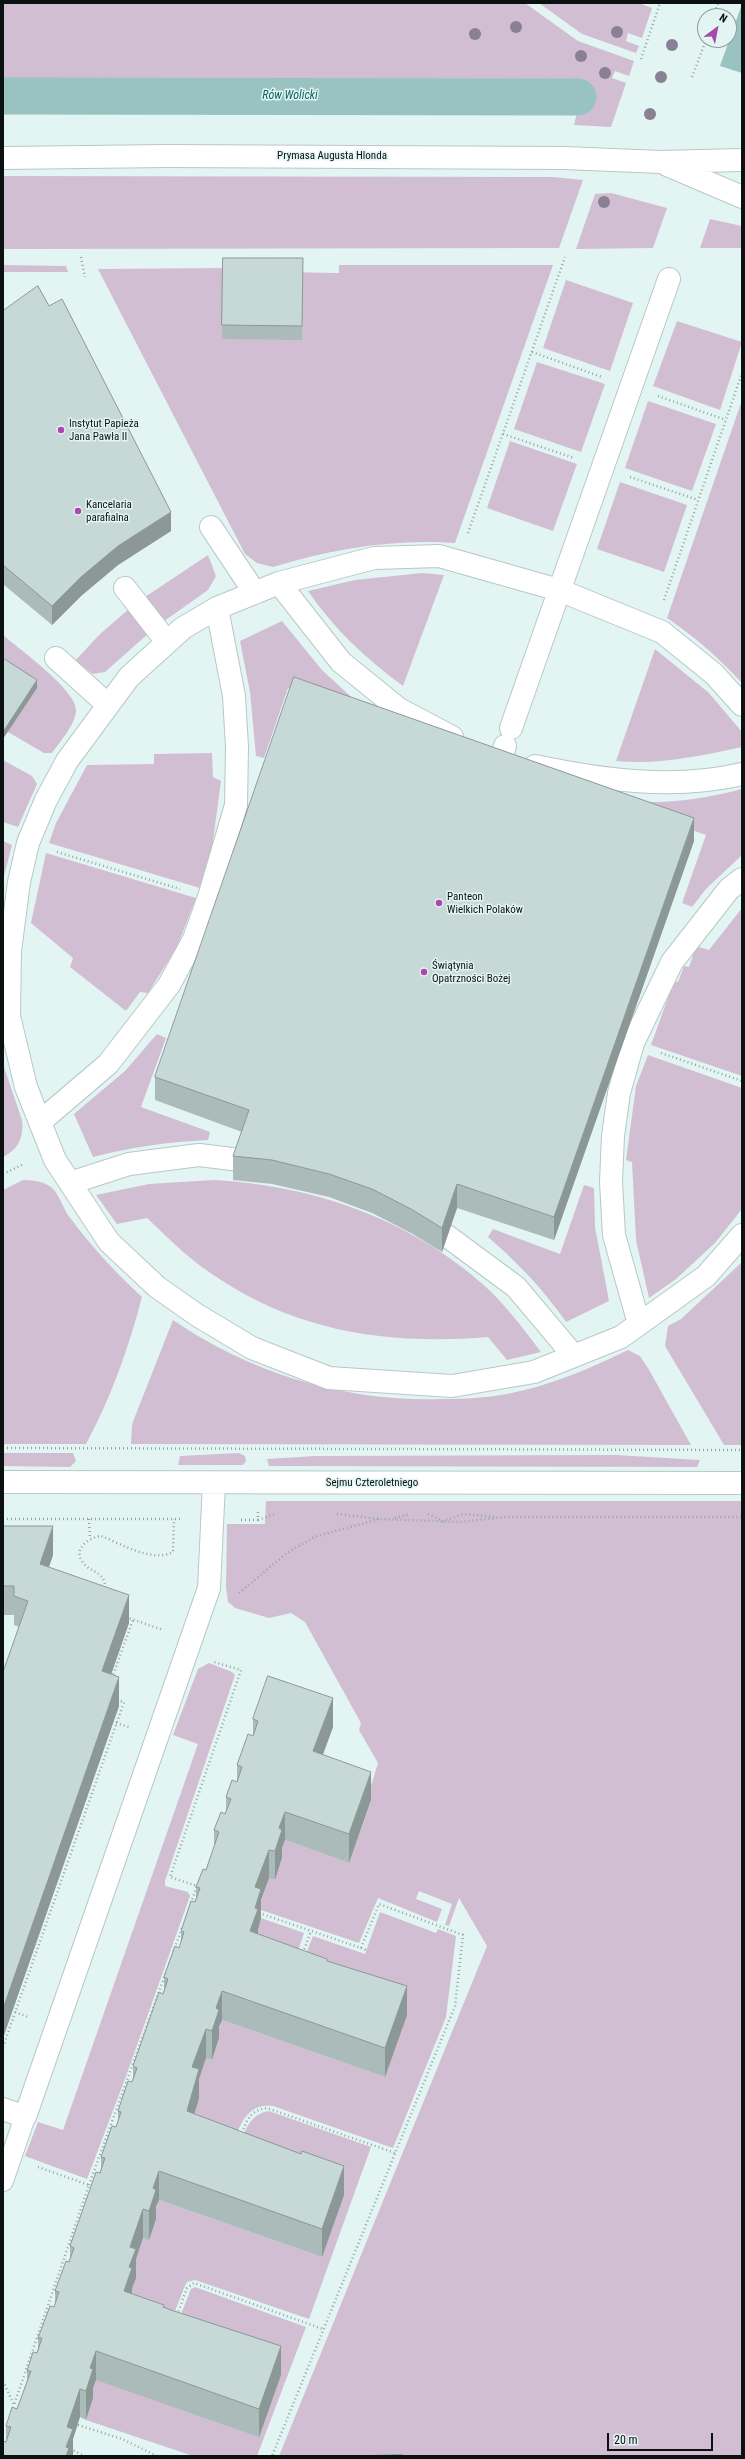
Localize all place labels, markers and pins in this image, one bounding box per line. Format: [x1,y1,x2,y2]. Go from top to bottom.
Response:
place label: Instytut Papieża Jana Pawła II [69,417,139,443]
marker: Instytut Papieża Jana Pawła II [56,425,66,435]
place label: Kancelaria parafialna [86,498,132,524]
marker: Kancelaria parafialna [73,506,83,516]
place label: Panteon Wielkich Polaków [447,890,523,916]
marker: Panteon Wielkich Polaków [434,898,444,908]
place label: Świątynia Opatrzności Bożej [432,959,511,985]
marker: Świątynia Opatrzności Bożej [419,967,429,977]

